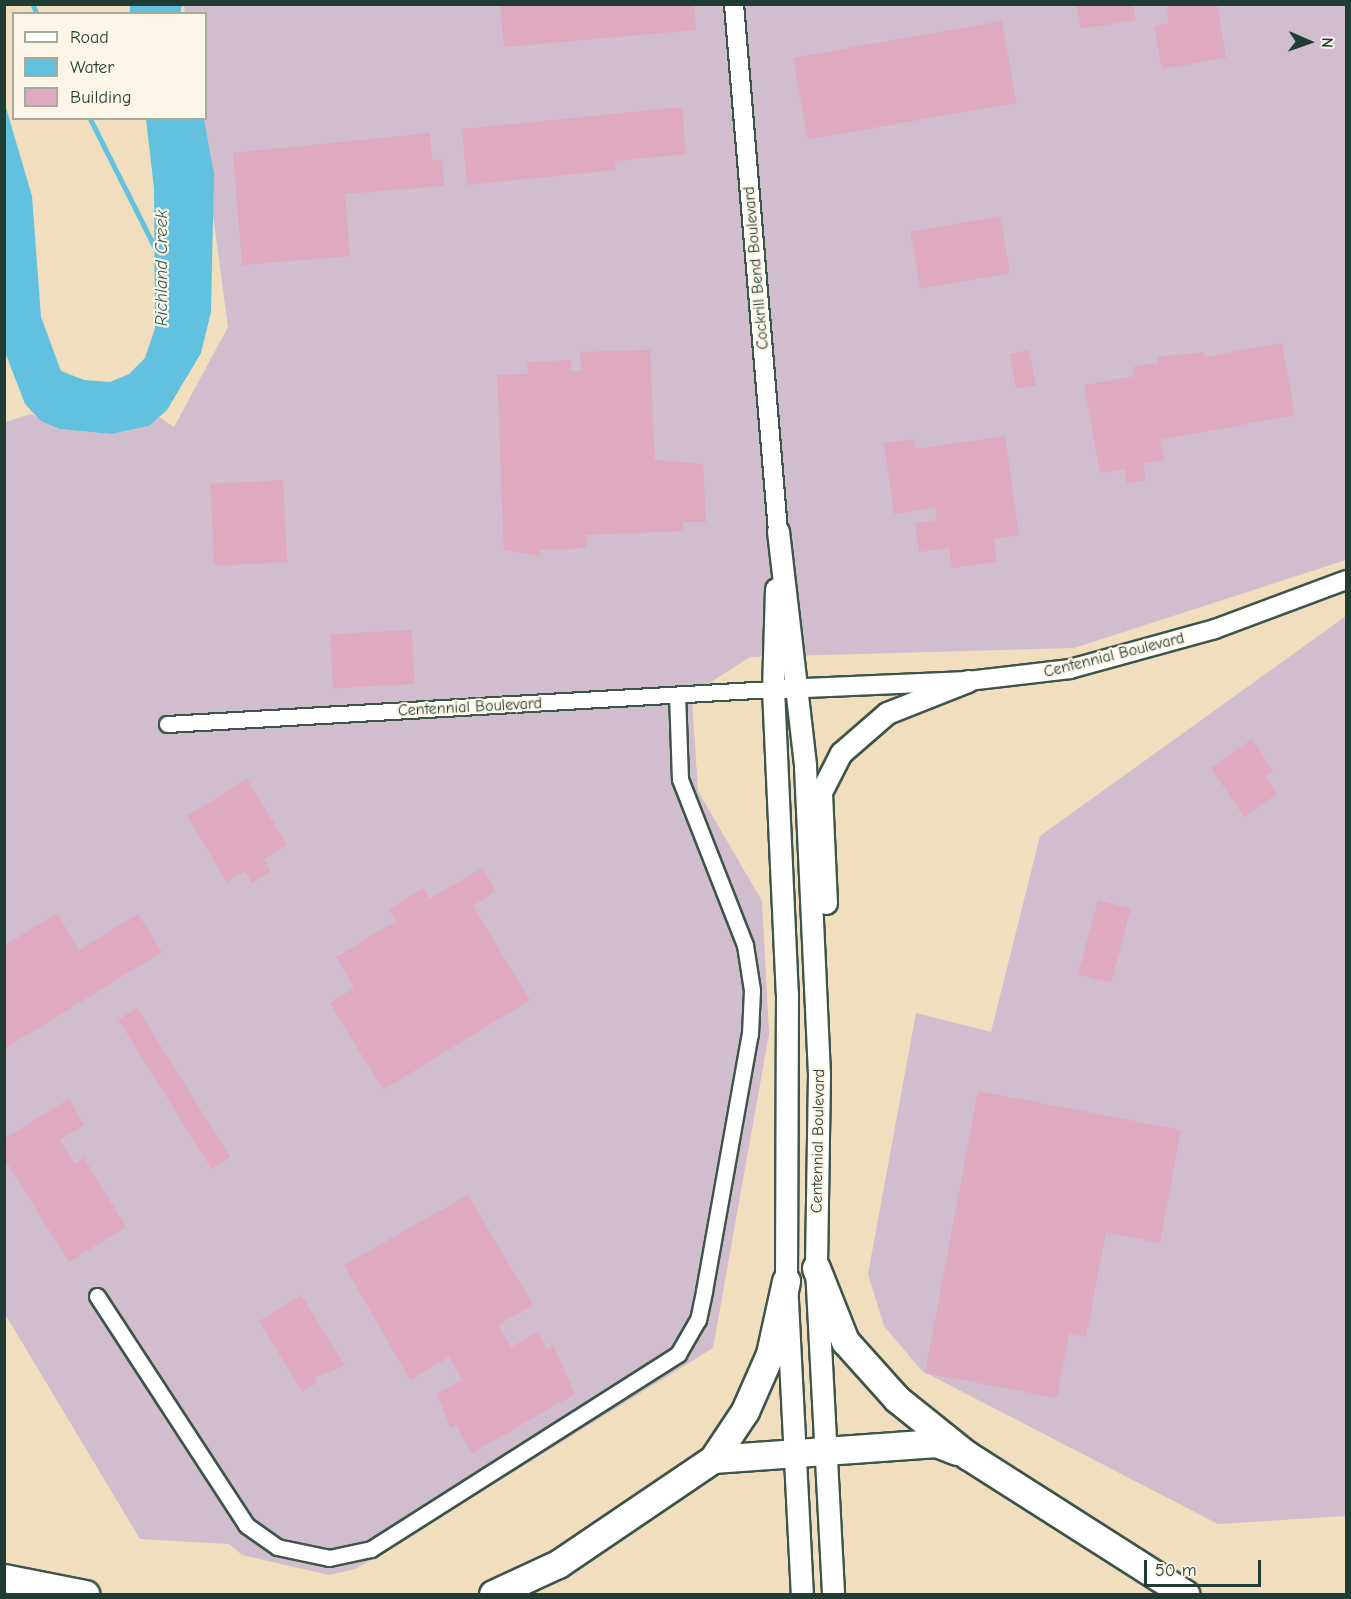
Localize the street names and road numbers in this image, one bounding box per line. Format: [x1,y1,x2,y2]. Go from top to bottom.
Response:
street label: Cockrill Bend Boulevard [739,186,773,350]
street label: Centennial Boulevard [1042,628,1186,682]
street label: Centennial Boulevard [397,694,543,720]
street label: Centennial Boulevard [807,1069,829,1213]

